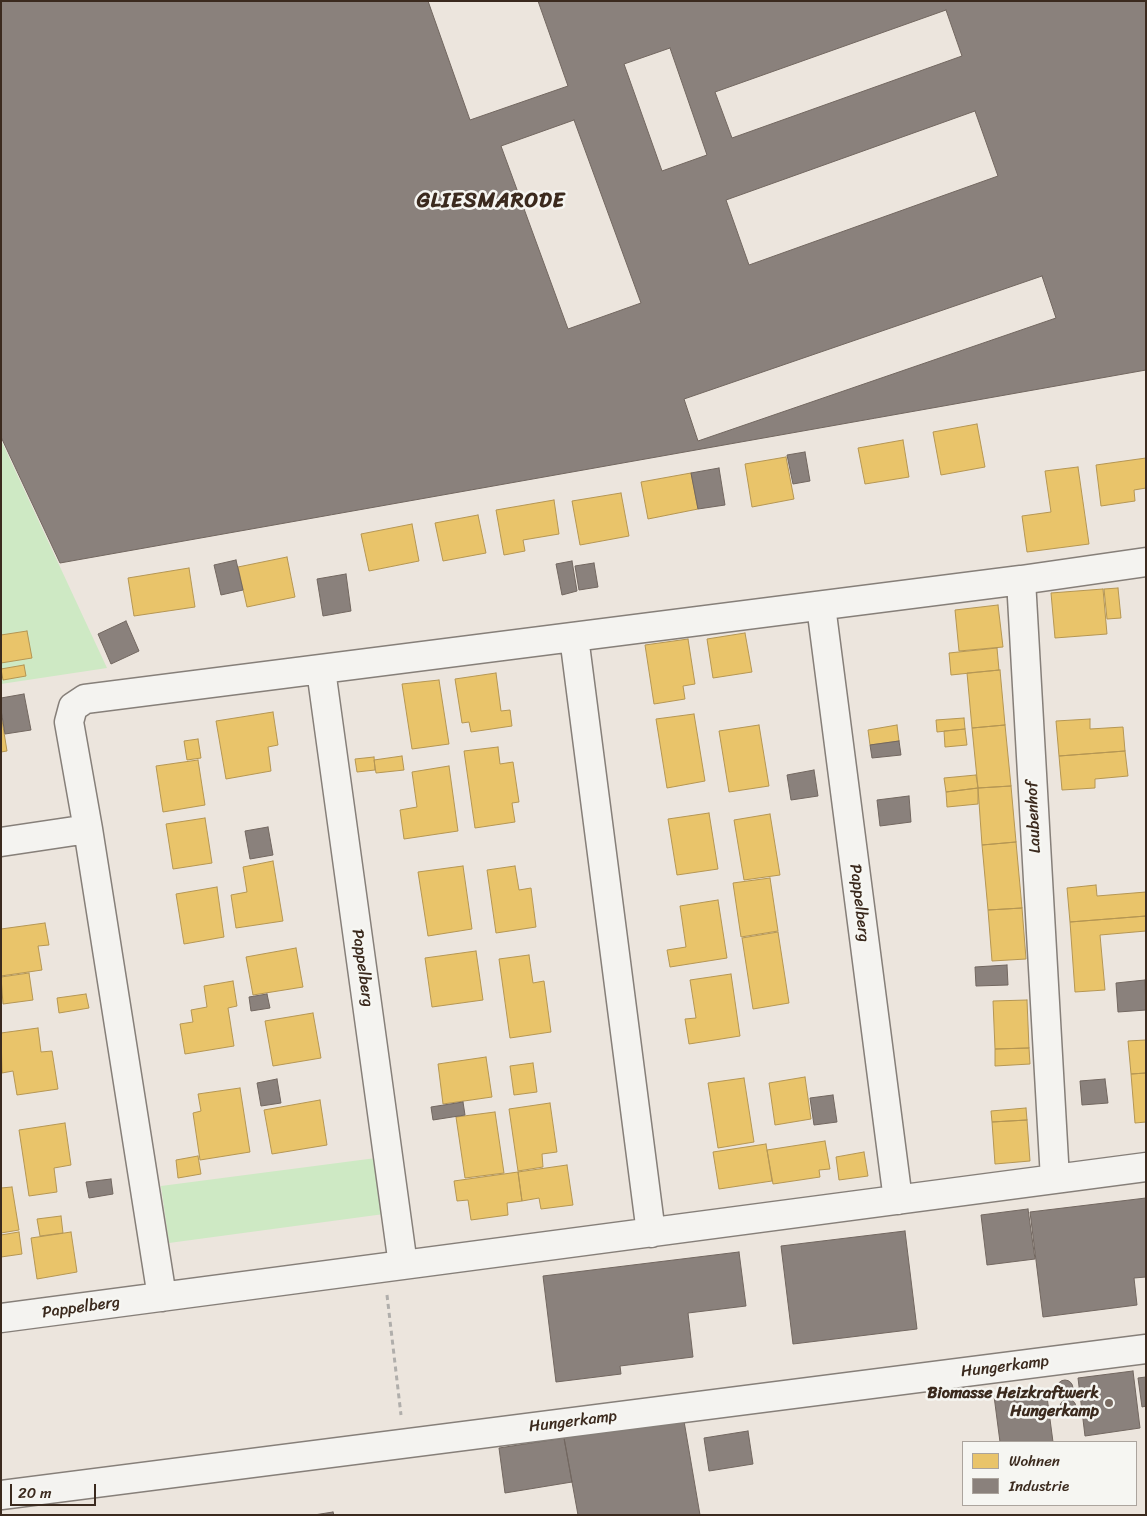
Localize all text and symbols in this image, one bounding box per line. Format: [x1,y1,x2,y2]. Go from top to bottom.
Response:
district label: GLIESMARODE [416,189,566,215]
street label: Laubenhof [1023,780,1045,854]
street label: Pappelberg [845,863,873,943]
street label: Pappelberg [347,928,377,1008]
street label: Pappelberg [41,1293,121,1323]
street label: Hungerkamp [960,1352,1050,1382]
place label: Biomasse Heizkraftwerk Hungerkamp [927,1384,1099,1422]
marker: Biomasse Heizkraftwerk Hungerkamp [1103,1397,1115,1409]
street label: Hungerkamp [528,1407,618,1437]
legend [962,1441,1137,1506]
text: Wohnen [1009,1448,1060,1474]
text: Industrie [1009,1473,1069,1499]
scale bar [12,1474,99,1506]
text: 20 m [18,1480,52,1506]

